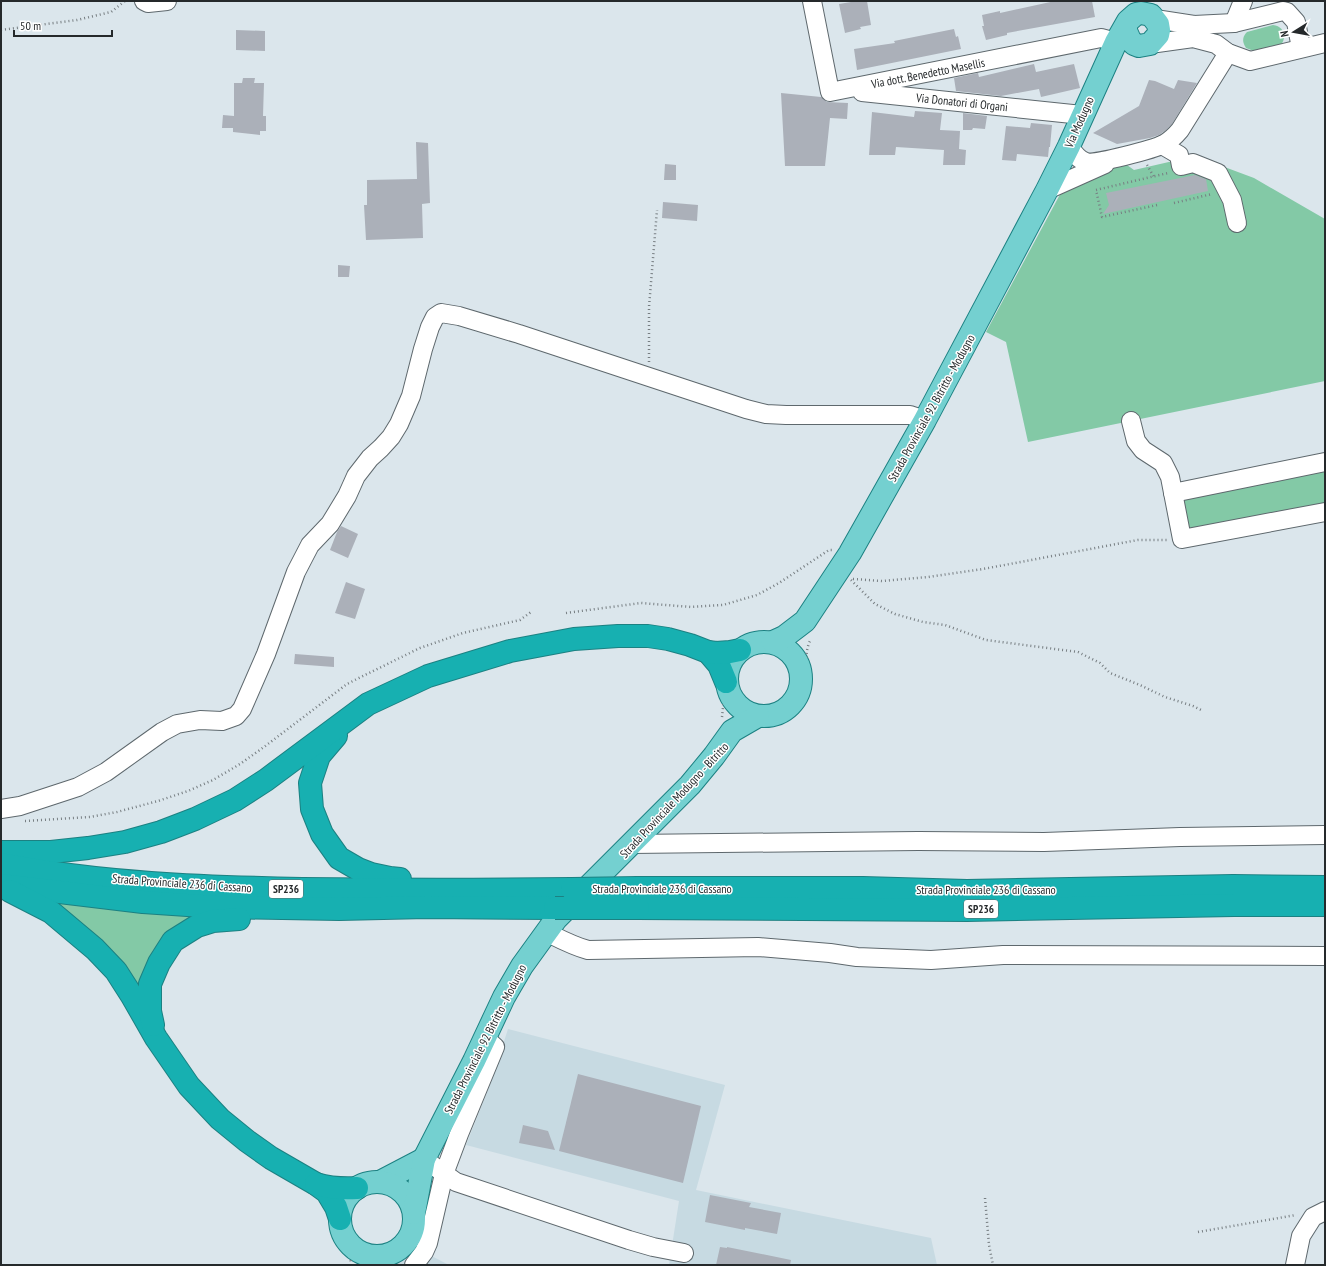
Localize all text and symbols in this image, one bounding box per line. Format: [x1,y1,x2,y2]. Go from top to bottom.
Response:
scale bar [14,12,112,38]
north arrow [1274,12,1314,52]
text: 50 m [20,18,41,33]
text: N [1277,30,1292,38]
street label: Via dott. Benedetto Masellis [869,55,986,92]
street label: Via Donatori di Organi [914,90,1009,114]
street label: Via Modugno [1061,94,1097,151]
street label: Strada Provinciale 92 Bitritto - Modugno [884,332,978,484]
street label: Strada Provinciale Modugno - Bitritto [616,739,732,861]
street label: Strada Provinciale 236 di Cassano [112,871,252,895]
road number: SP236 [269,880,303,898]
street label: Strada Provinciale 236 di Cassano [592,881,732,896]
street label: Strada Provinciale 236 di Cassano [916,882,1056,897]
road number: SP236 [964,900,998,918]
street label: Strada Provinciale 92 Bitritto - Modugno [441,962,529,1116]

